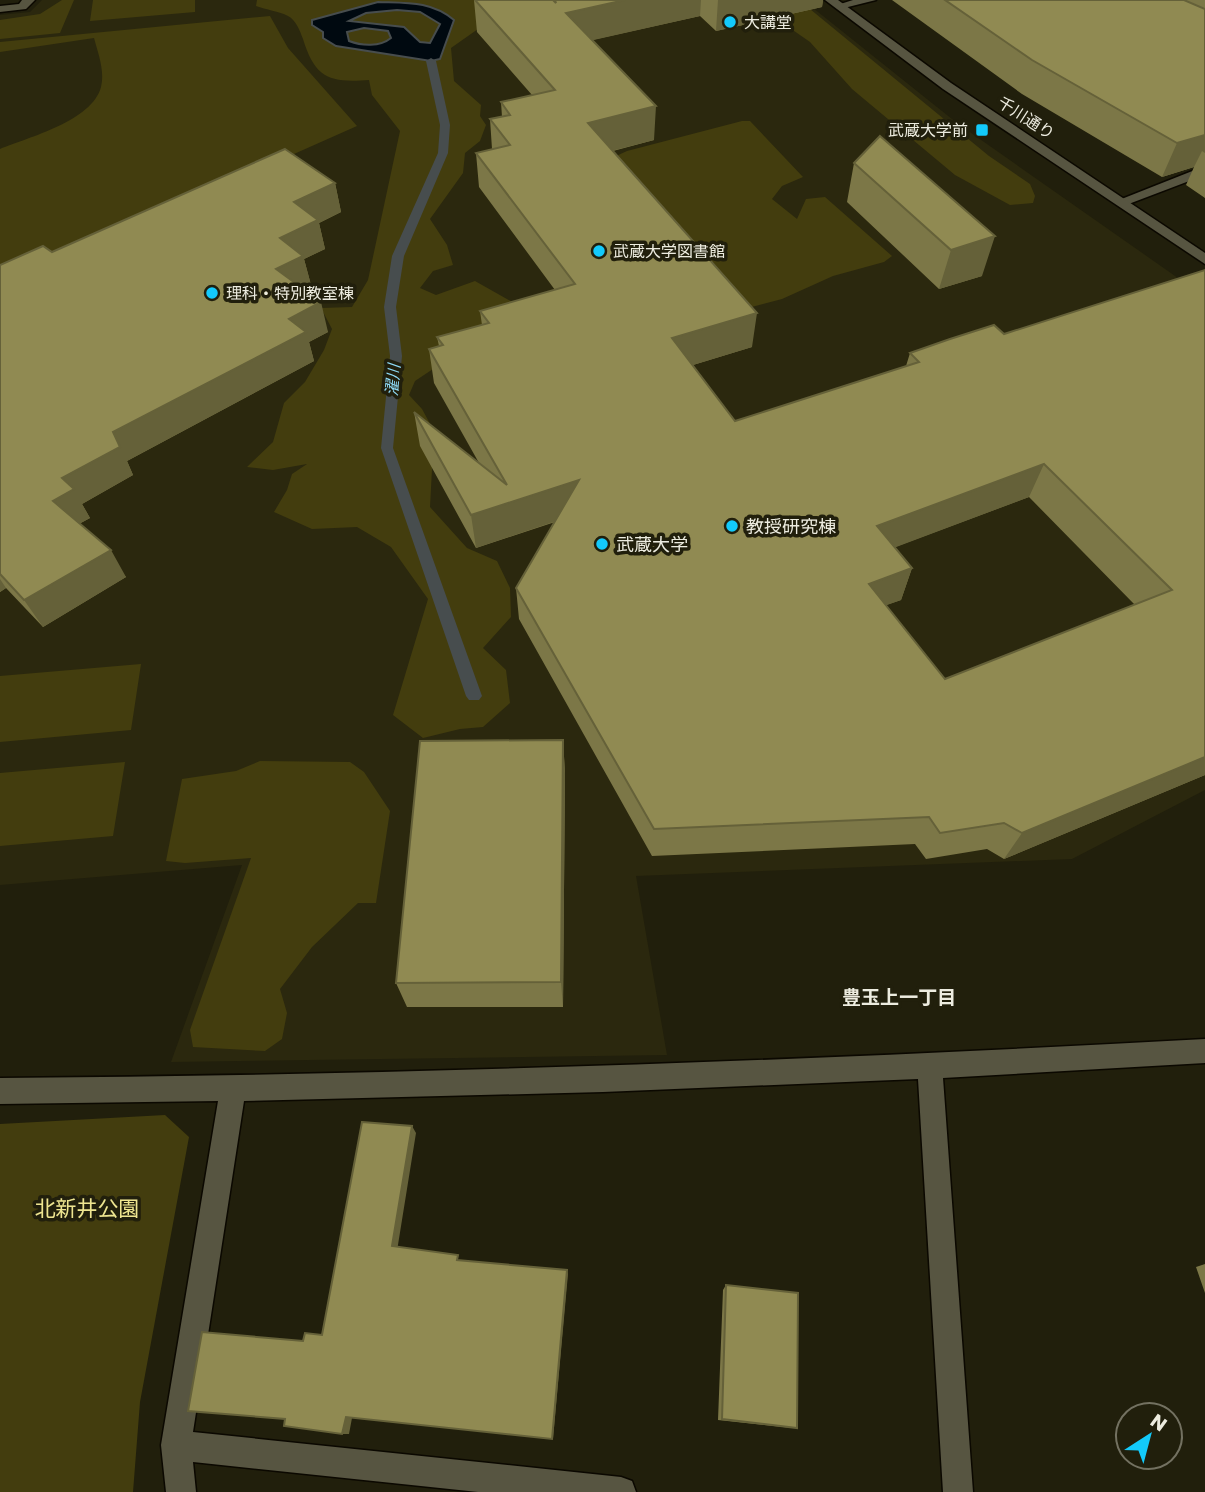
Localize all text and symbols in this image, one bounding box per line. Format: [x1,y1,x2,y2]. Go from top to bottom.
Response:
place label: 大講堂 [744,11,792,34]
marker: 大講堂 [722,14,738,30]
street label: 千川通り [993,91,1059,145]
place label: 武蔵大学前 [888,119,968,142]
marker: 武蔵大学前 [974,122,990,138]
place label: 武蔵大学図書館 [613,240,725,263]
marker: 武蔵大学図書館 [591,243,607,259]
place label: 理科・特別教室棟 [226,282,354,305]
marker: 理科・特別教室棟 [204,285,220,301]
water label: 濯川 [380,361,406,397]
place label: 教授研究棟 [746,514,836,539]
marker: 教授研究棟 [724,518,740,534]
place label: 武蔵大学 [616,532,688,557]
marker: 武蔵大学 [594,536,610,552]
district label: 豊玉上一丁目 [842,984,956,1011]
park label: 北新井公園 [35,1194,140,1223]
north arrow [1114,1401,1184,1471]
text: N [1145,1408,1172,1438]

